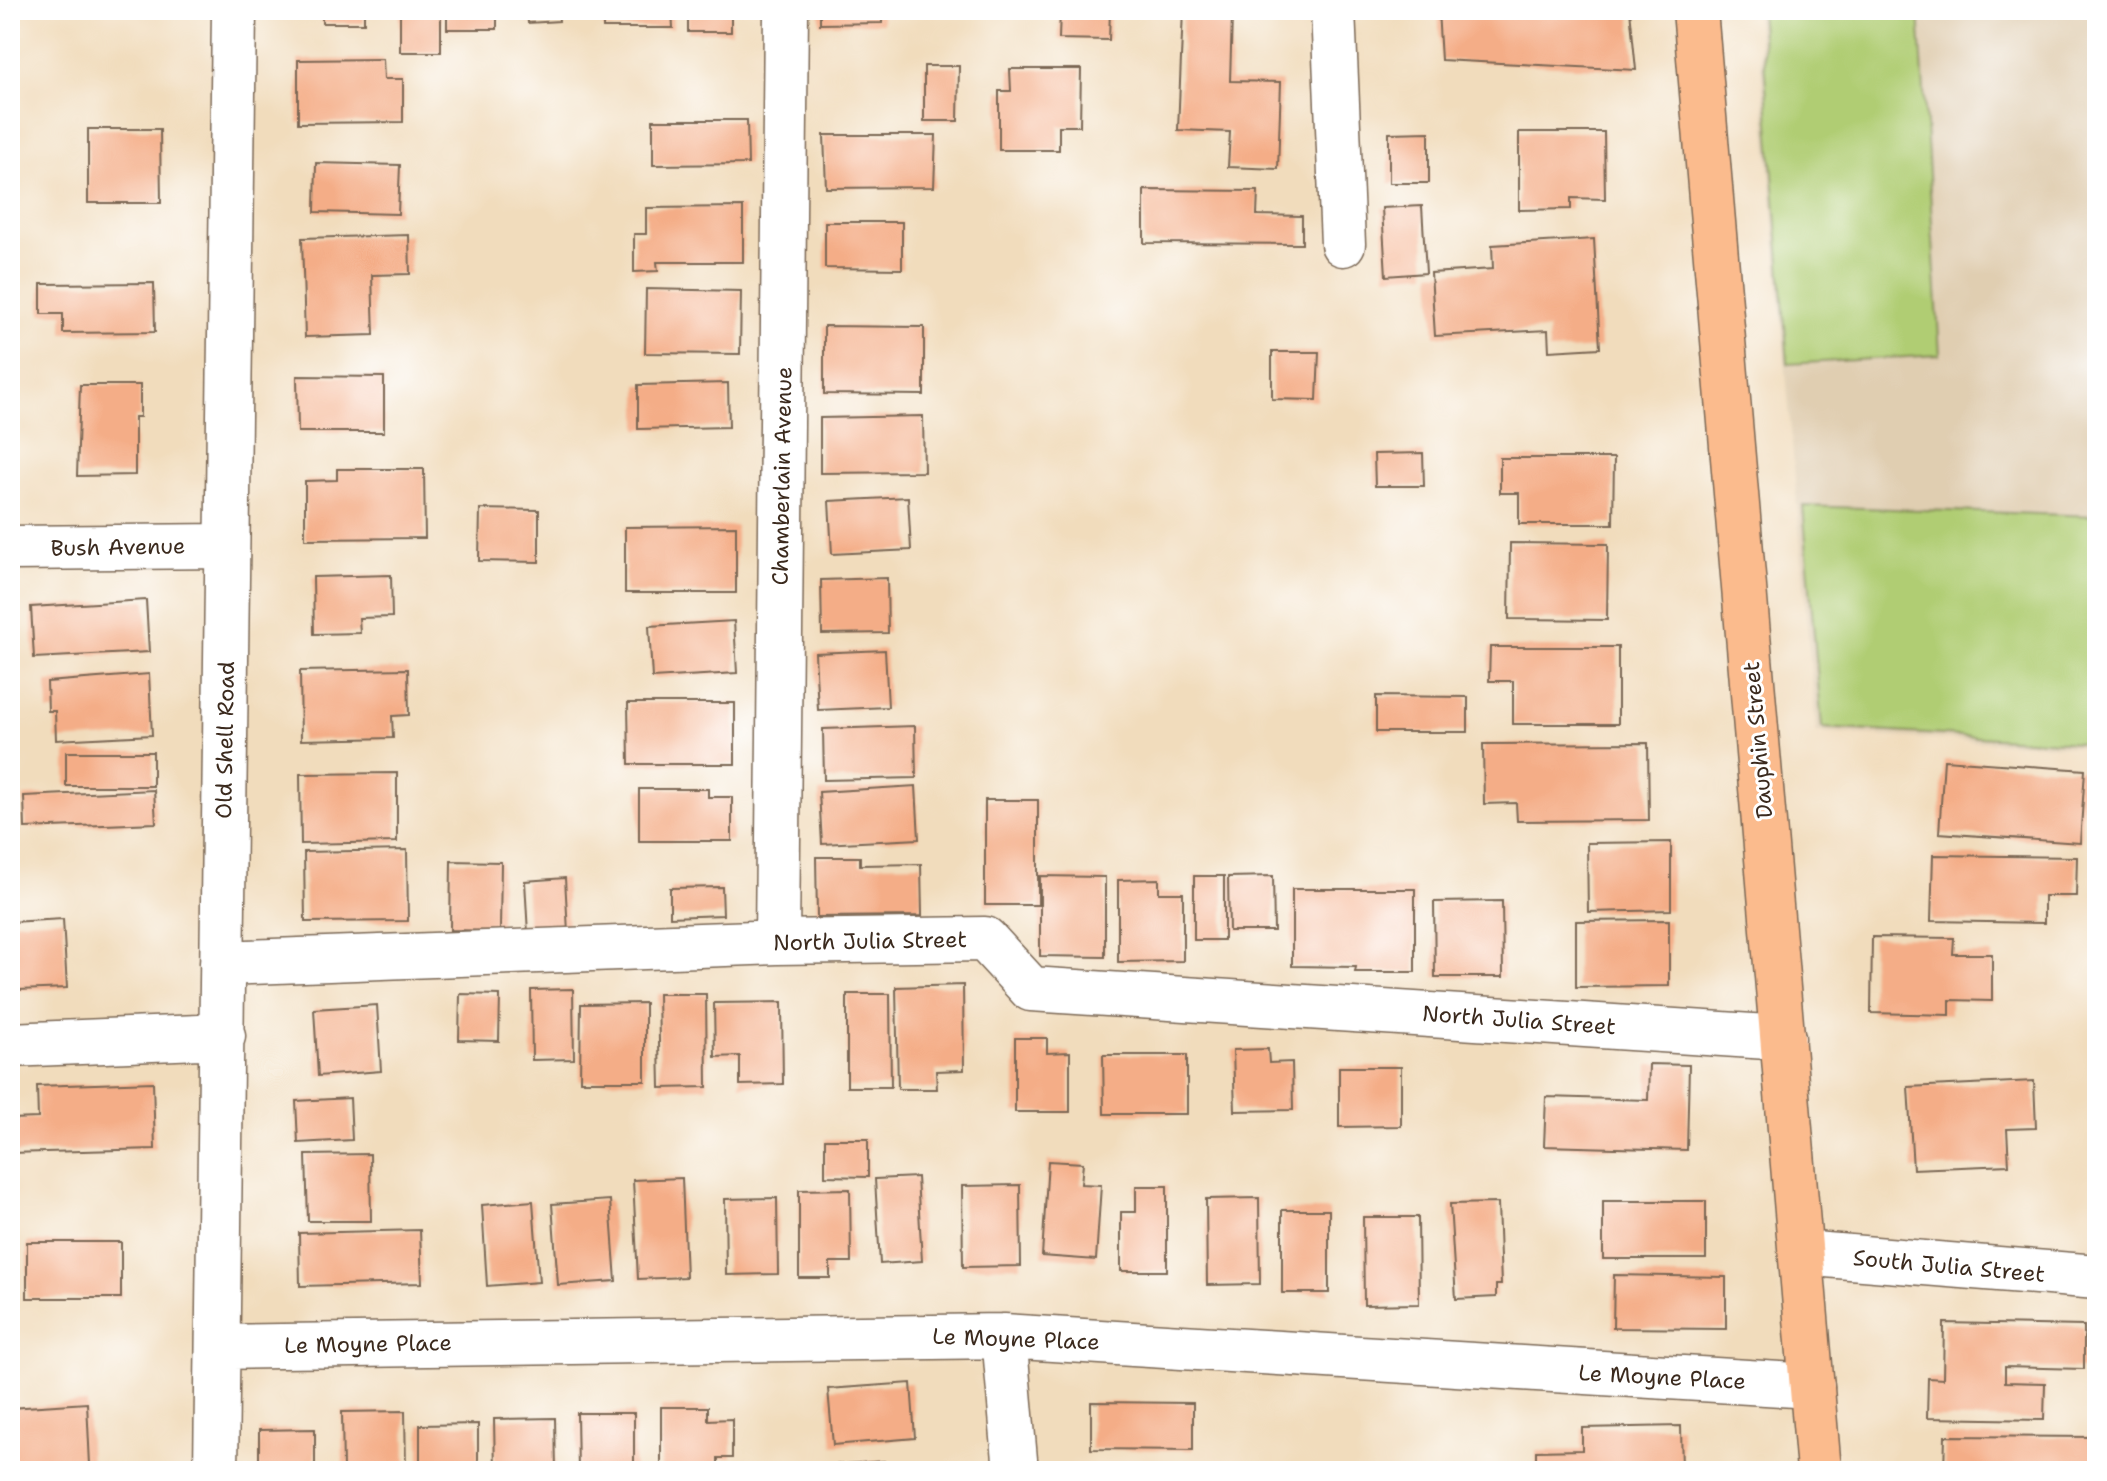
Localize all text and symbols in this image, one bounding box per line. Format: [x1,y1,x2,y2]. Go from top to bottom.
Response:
street label: Chamberlain Avenue [766,366,798,586]
street label: Bush Avenue [50,531,186,563]
street label: Dauphin Street [1737,660,1779,820]
street label: Old Shell Road [209,661,241,819]
street label: North Julia Street [773,925,967,957]
street label: North Julia Street [1421,999,1617,1041]
street label: South Julia Street [1852,1243,2046,1289]
street label: Le Moyne Place [932,1322,1100,1356]
street label: Le Moyne Place [284,1328,452,1360]
street label: Le Moyne Place [1578,1358,1746,1396]

